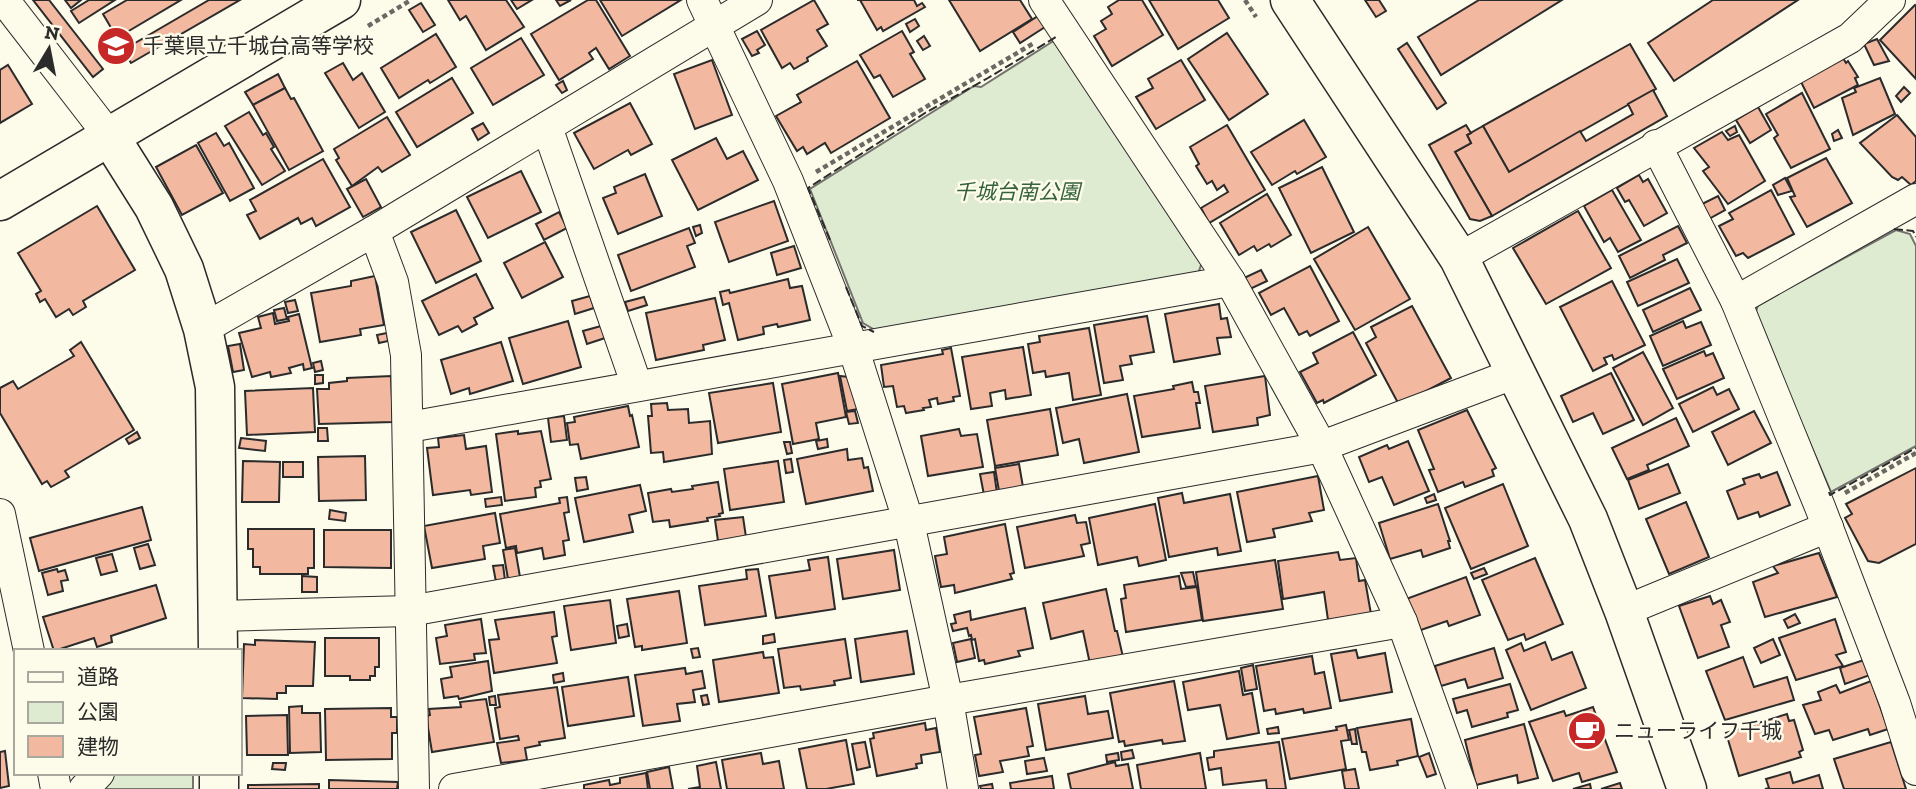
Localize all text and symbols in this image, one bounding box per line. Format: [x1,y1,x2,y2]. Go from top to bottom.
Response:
north arrow [14,14,84,84]
text: N [43,20,61,45]
school or university icon: 千葉県立千城台高等学校 [95,25,137,67]
place label: 千葉県立千城台高等学校 [143,33,374,58]
park label: 千城台南公園 [954,179,1083,204]
legend [14,649,242,775]
text: 道路 [77,664,119,689]
text: 公園 [77,699,119,724]
cafe icon: ニューライフ千城 [1566,710,1608,752]
place label: ニューライフ千城 [1614,718,1782,743]
text: 建物 [77,734,119,759]

